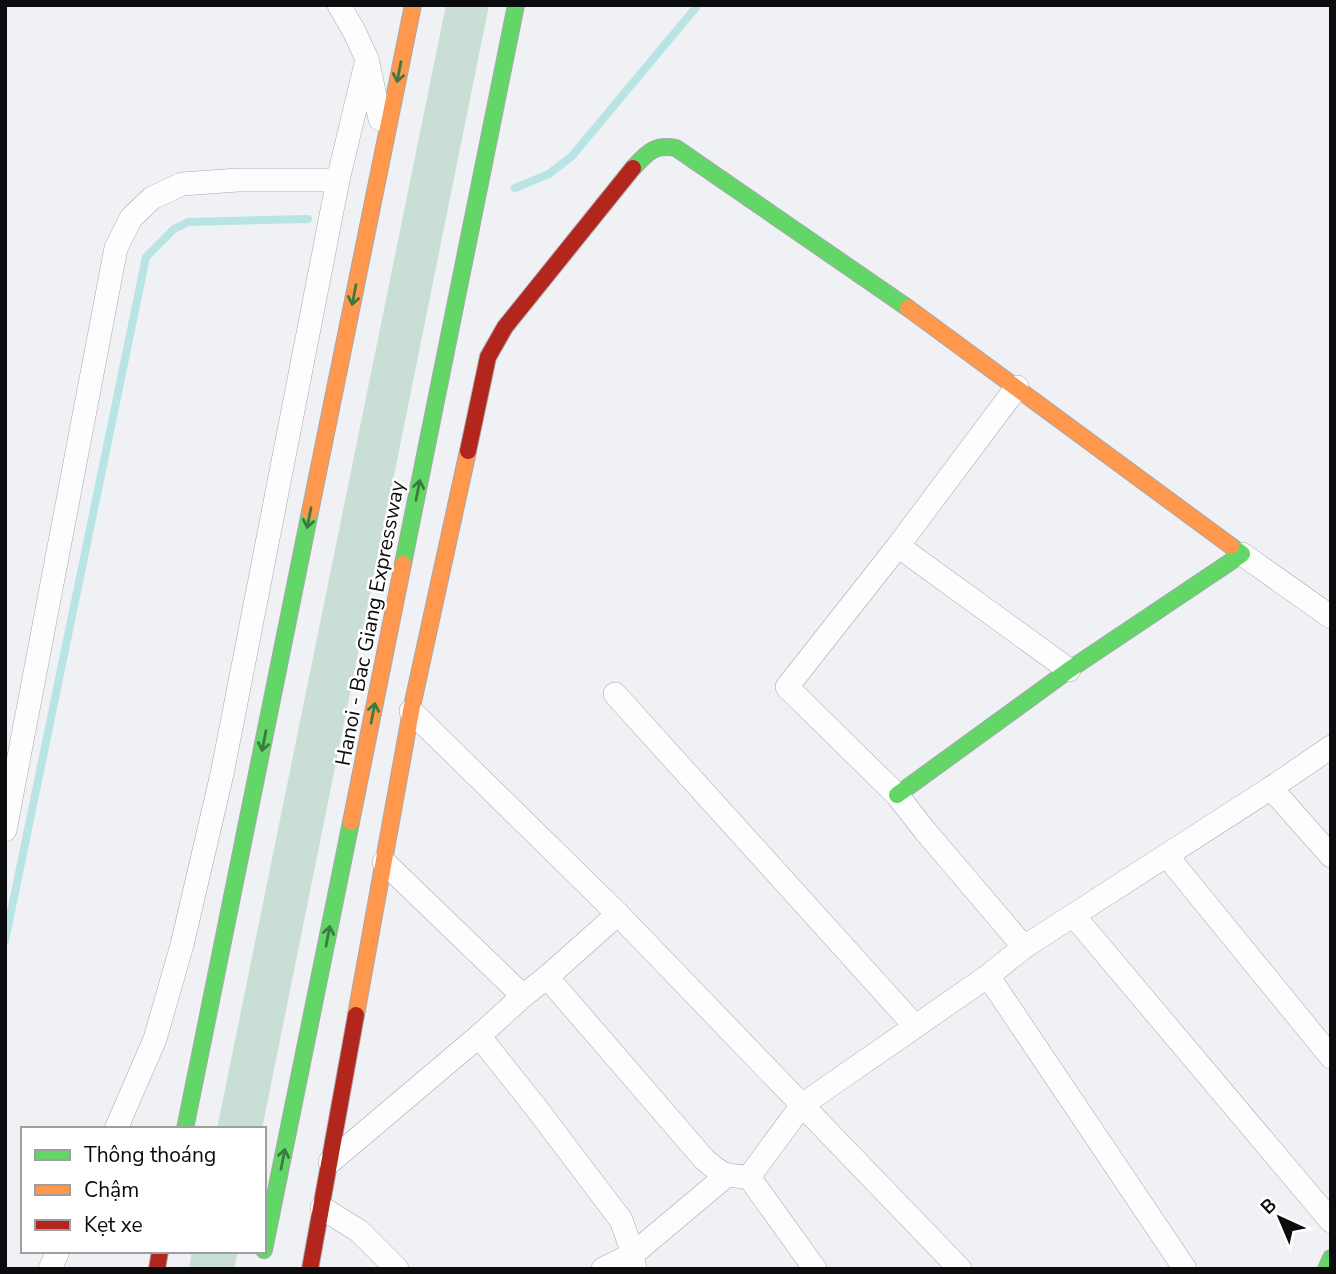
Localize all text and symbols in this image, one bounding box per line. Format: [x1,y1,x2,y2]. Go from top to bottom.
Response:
one-way arrow [392,60,405,83]
one-way arrow [347,283,360,306]
street label: Hanoi - Bac Giang Expressway [329,478,411,768]
one-way arrow [412,479,425,502]
one-way arrow [301,506,315,529]
one-way arrow [366,702,380,725]
one-way arrow [256,729,270,752]
one-way arrow [321,925,335,948]
legend [21,1127,266,1253]
text: Thông thoáng [84,1141,216,1169]
one-way arrow [276,1148,290,1171]
text: Chậm [84,1176,139,1204]
north arrow [1245,1183,1315,1253]
text: B [1255,1193,1283,1220]
text: Kẹt xe [84,1211,143,1239]

